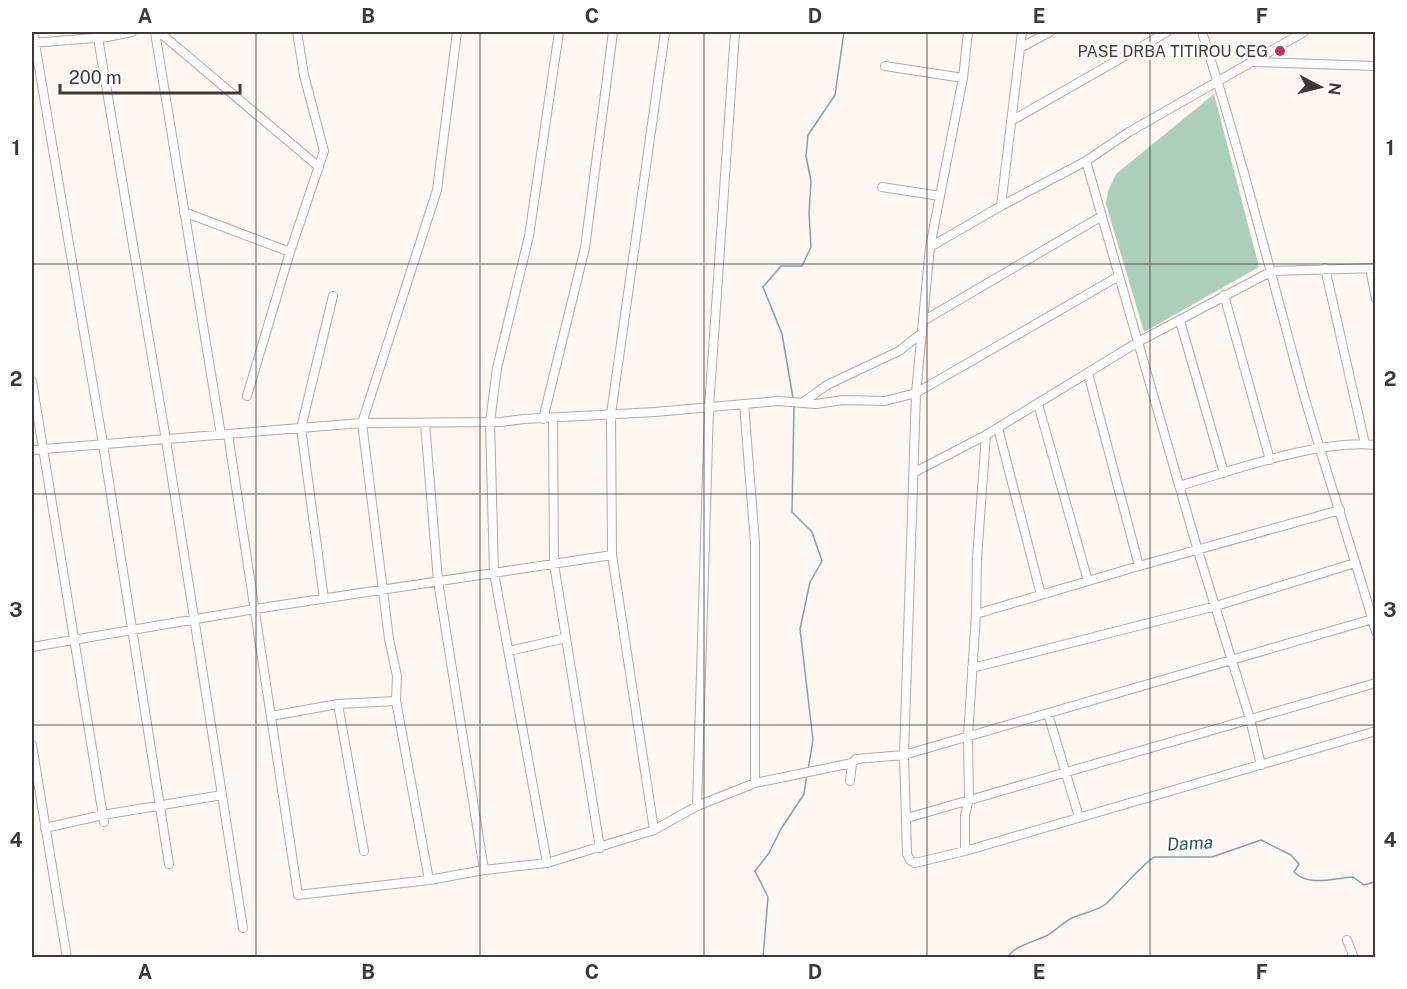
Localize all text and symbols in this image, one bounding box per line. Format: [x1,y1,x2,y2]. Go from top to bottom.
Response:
text: A [138,4,152,28]
text: B [361,4,375,28]
text: C [585,4,599,28]
text: D [808,4,822,28]
text: E [1033,4,1045,28]
text: F [1256,4,1268,28]
place label: PASE DRBA TITIROU CEG [1077,42,1268,61]
marker: PASE DRBA TITIROU CEG [1273,44,1287,58]
scale bar [60,57,240,95]
north arrow [1290,57,1350,117]
text: 200 m [69,67,122,88]
text: N [1324,81,1345,96]
text: 1 [12,136,20,160]
text: 1 [1386,136,1394,160]
text: 2 [10,367,22,391]
text: 2 [1384,367,1396,391]
text: 3 [9,598,23,622]
text: 3 [1383,598,1397,622]
text: 4 [9,828,23,852]
text: 4 [1383,828,1397,852]
water label: Dama [1166,831,1214,855]
text: A [138,960,152,984]
text: B [361,960,375,984]
text: C [585,960,599,984]
text: D [808,960,822,984]
text: E [1033,960,1045,984]
text: F [1256,960,1268,984]

